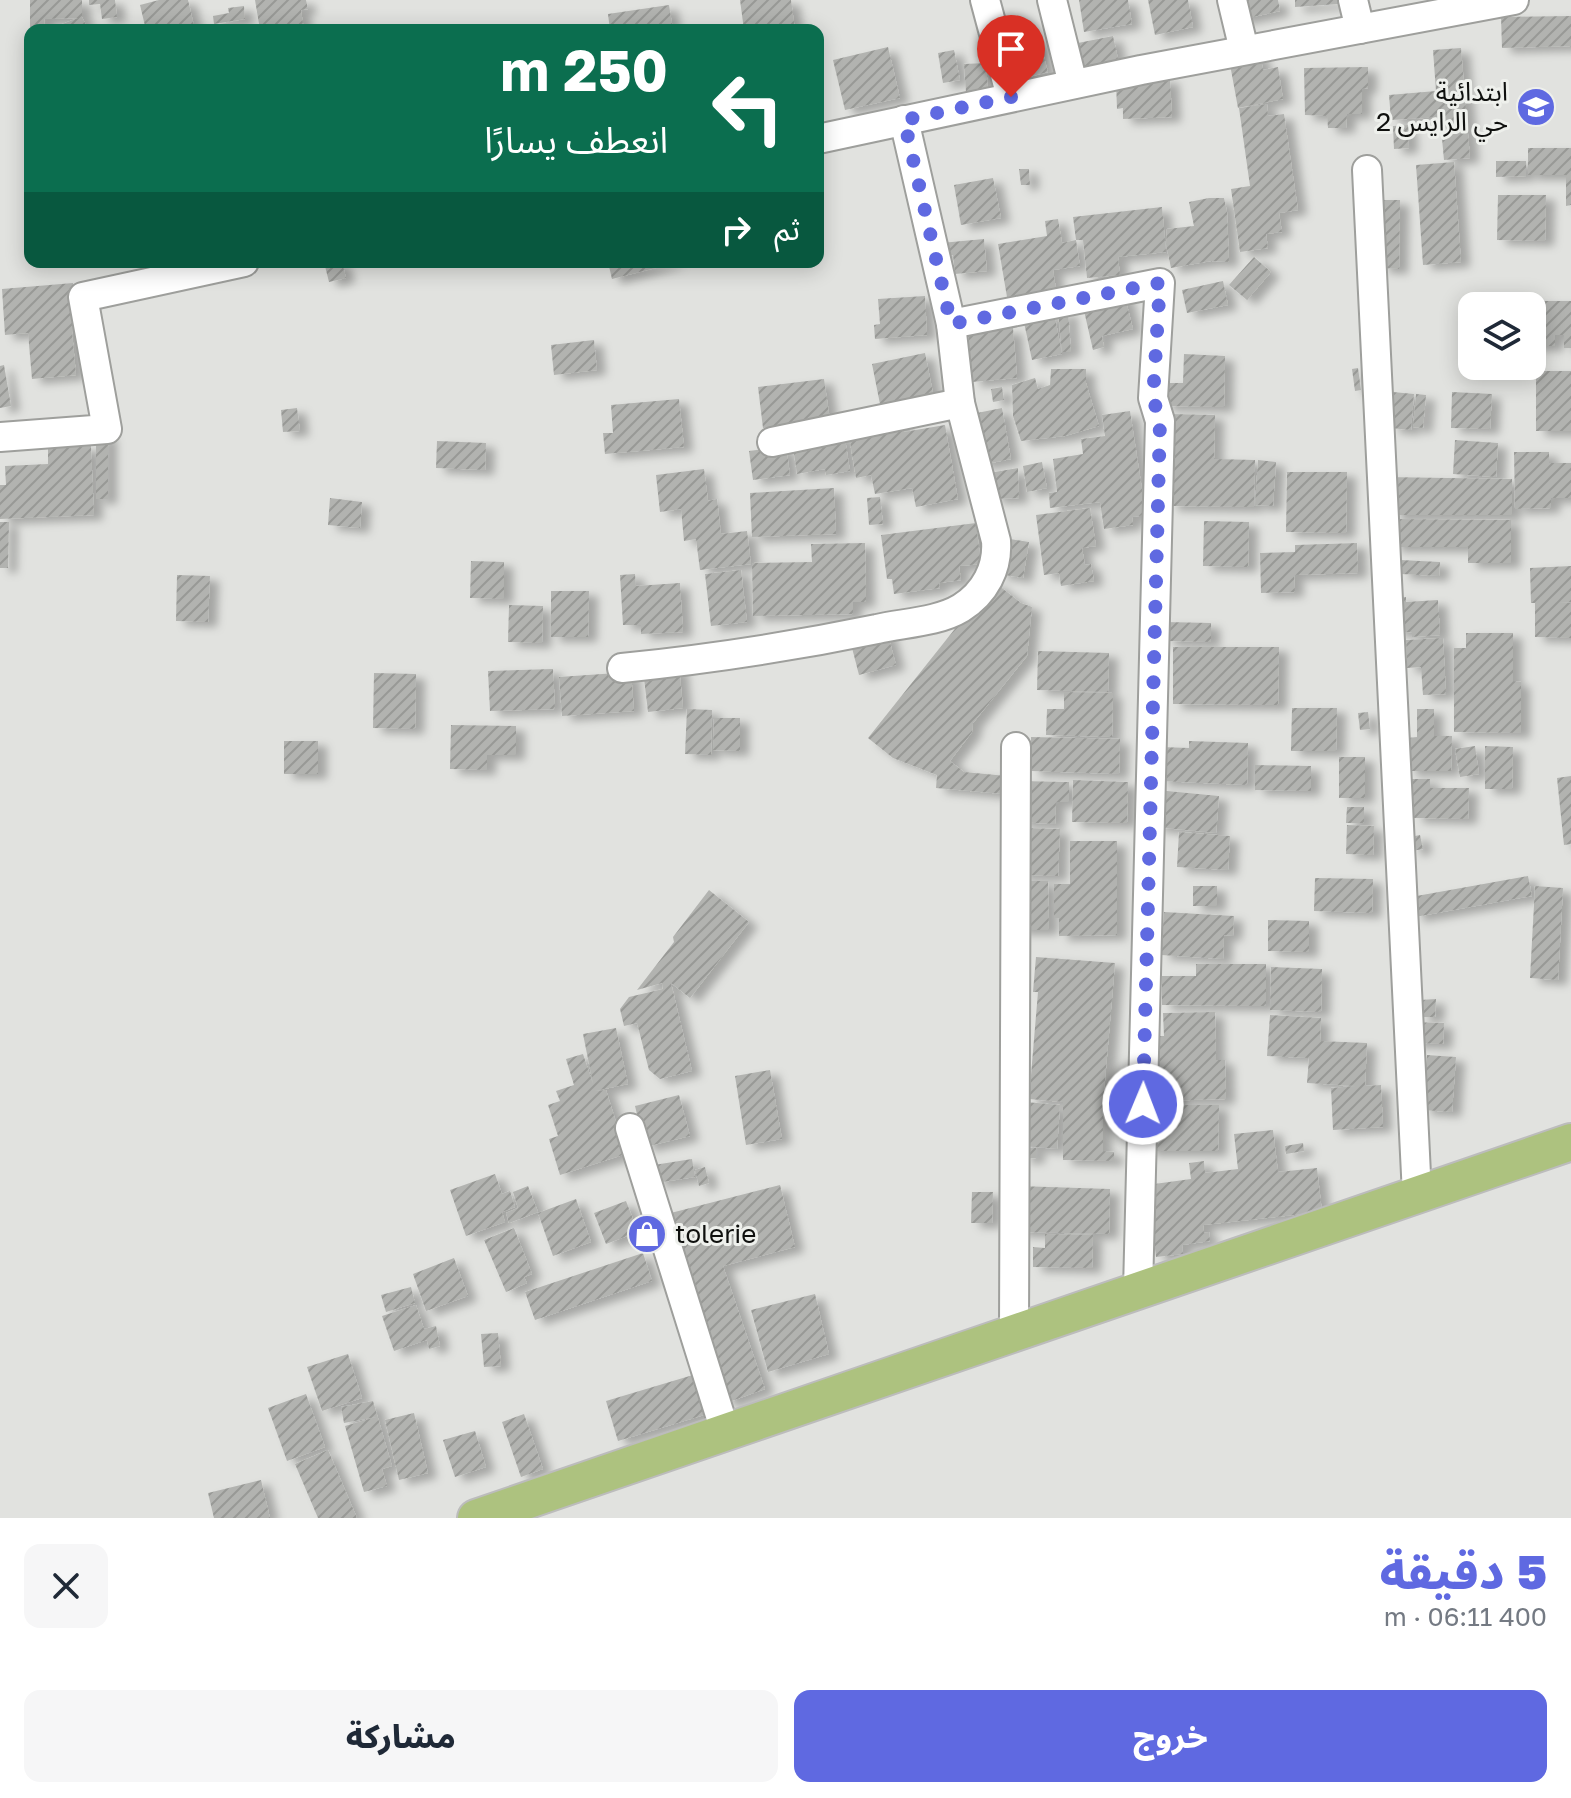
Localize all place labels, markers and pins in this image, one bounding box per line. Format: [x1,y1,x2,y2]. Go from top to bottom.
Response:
pin [977,15,1045,97]
place label: ابتدائية حي الرايس 2 [1376,76,1508,142]
school or university icon: ابتدائية حي الرايس 2 [1515,86,1557,128]
shop icon: tolerie [626,1213,668,1255]
place label: tolerie [675,1218,756,1249]

